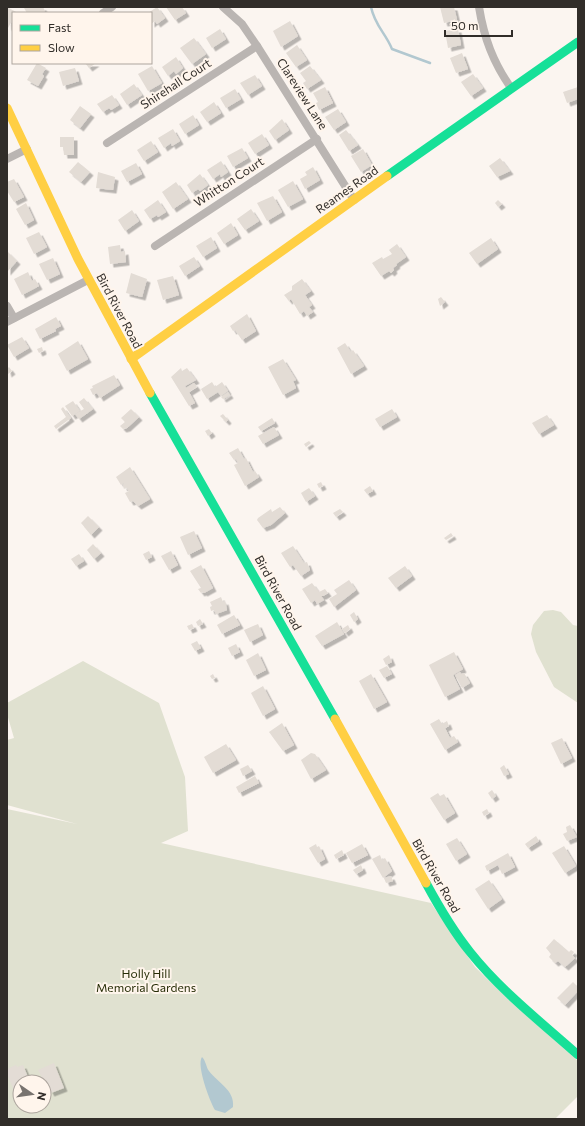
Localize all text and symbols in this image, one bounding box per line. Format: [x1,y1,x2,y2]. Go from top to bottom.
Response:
legend [12,12,152,64]
scale bar [445,12,512,38]
text: 50 m [451,18,479,32]
text: Fast [48,20,71,34]
text: Slow [48,40,75,54]
street label: Shirehall Court [138,55,213,111]
street label: Clareview Lane [275,55,331,132]
street label: Whitton Court [191,153,266,209]
street label: Reames Road [313,163,380,216]
street label: Bird River Road [94,271,146,351]
street label: Bird River Road [253,553,305,632]
street label: Bird River Road [410,836,464,915]
park label: Holly Hill Memorial Gardens [96,966,196,994]
north arrow [12,1074,52,1114]
text: N [35,1091,49,1102]

